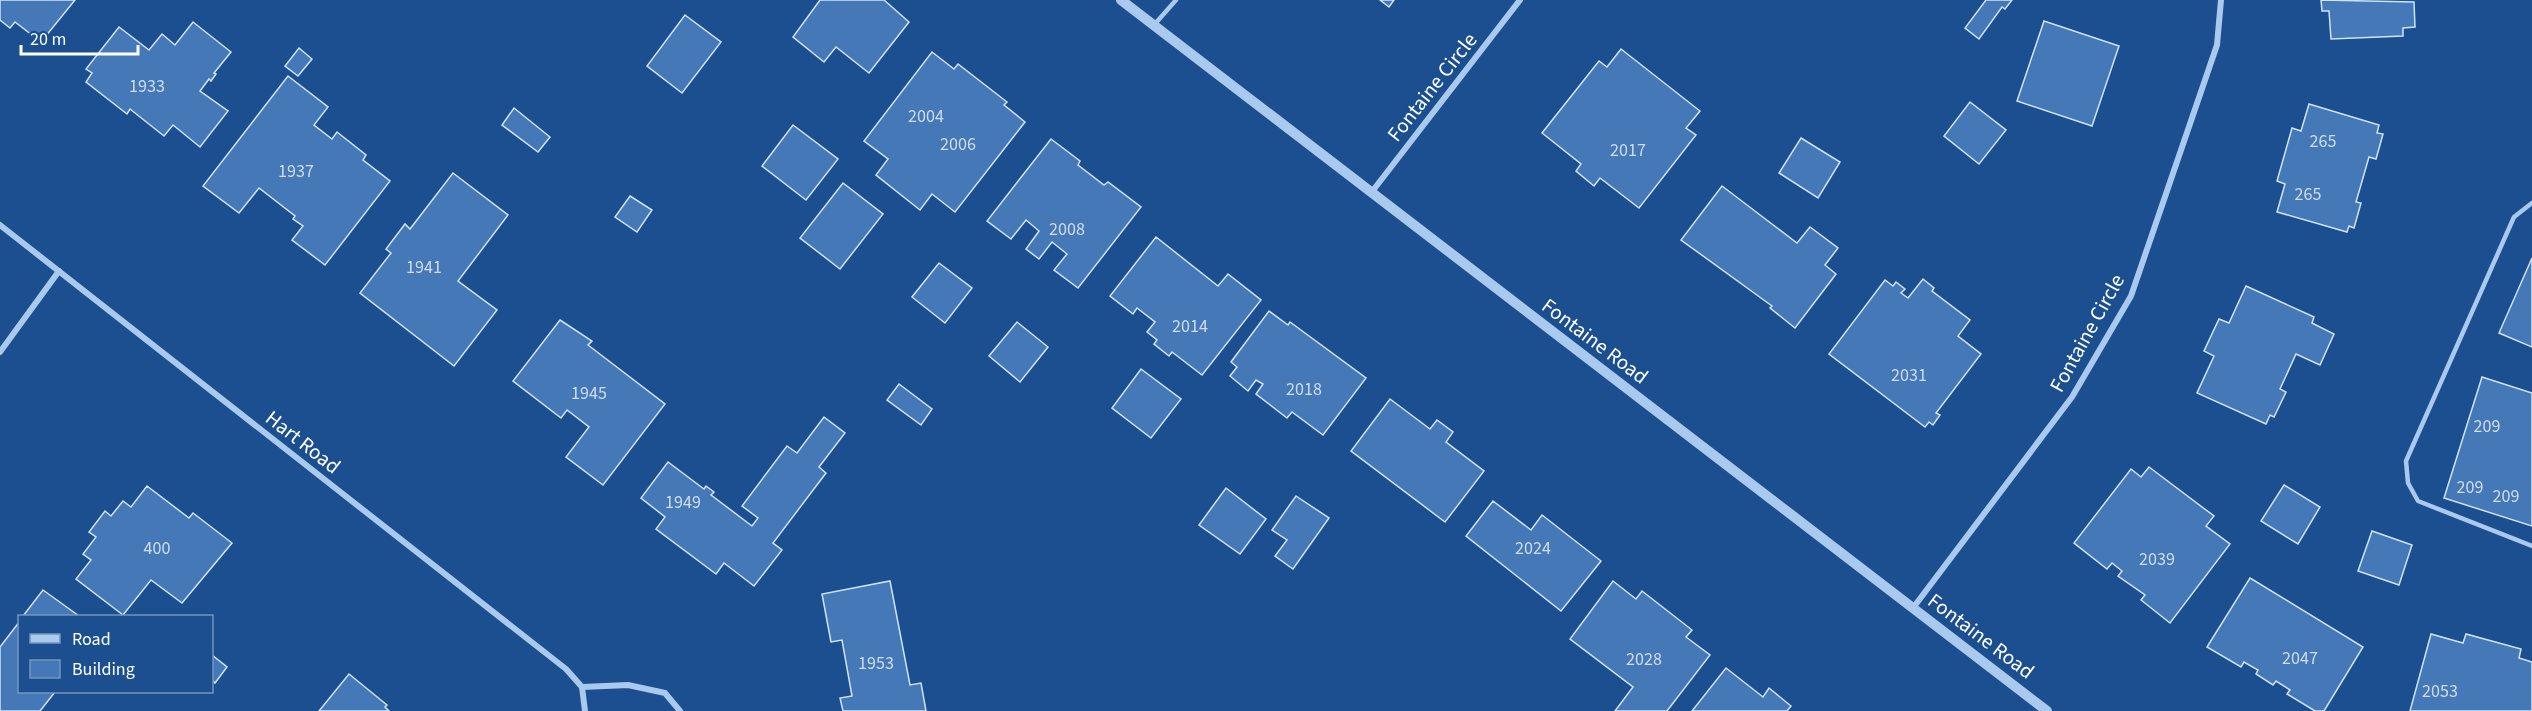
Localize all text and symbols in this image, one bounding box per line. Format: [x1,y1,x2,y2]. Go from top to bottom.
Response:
scale bar [21,18,138,56]
street label: Fontaine Circle [1380,26,1484,148]
text: 20 m [30,27,66,52]
house number: 1933 [129,74,165,99]
house number: 2004 [908,104,944,129]
house number: 265 [2310,129,2336,154]
house number: 2006 [940,132,976,157]
house number: 2017 [1610,138,1646,163]
house number: 1937 [278,159,314,184]
house number: 265 [2295,182,2321,207]
house number: 2008 [1049,217,1085,242]
house number: 1941 [406,255,442,280]
street label: Fontaine Circle [2042,268,2132,398]
street label: Fontaine Road [1535,291,1655,391]
house number: 2014 [1172,314,1208,339]
house number: 2031 [1891,363,1927,388]
house number: 2018 [1286,377,1322,402]
house number: 1945 [571,381,607,406]
street label: Hart Road [259,403,347,481]
house number: 209 [2474,414,2500,439]
house number: 209 [2457,475,2483,500]
house number: 209 [2493,484,2519,509]
house number: 1949 [665,490,701,515]
house number: 400 [144,536,170,561]
house number: 2024 [1515,536,1551,561]
house number: 2039 [2139,547,2175,572]
street label: Fontaine Road [1921,586,2041,686]
legend [18,615,213,693]
text: Road [72,627,111,652]
house number: 2047 [2282,646,2318,671]
house number: 2028 [1626,647,1662,672]
house number: 1953 [858,651,894,676]
text: Building [72,657,135,682]
house number: 2053 [2422,679,2458,704]

